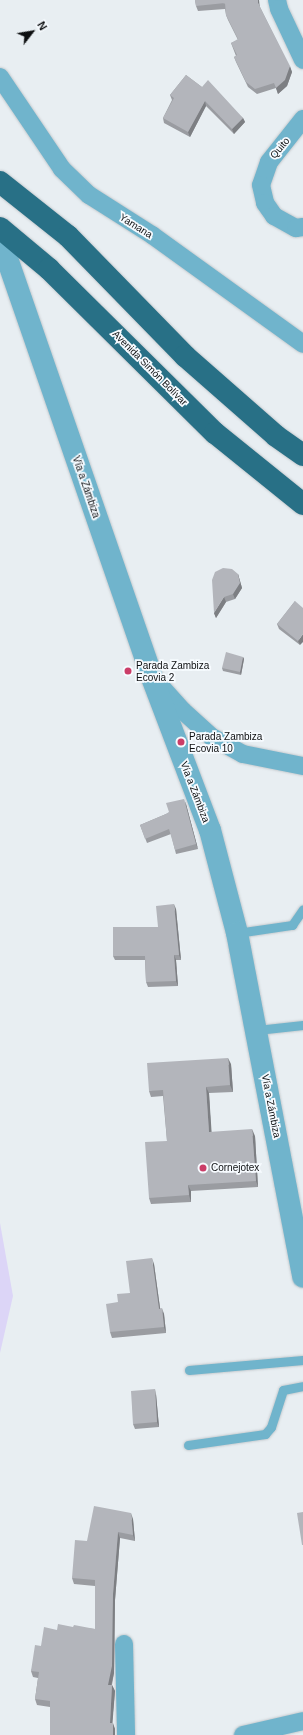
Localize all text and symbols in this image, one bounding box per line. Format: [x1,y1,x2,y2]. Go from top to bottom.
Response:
north arrow [12,12,52,52]
text: N [35,19,49,32]
street label: Quito [268,135,292,161]
street label: Yamana [117,211,155,241]
street label: Avenida Simón Bolívar [110,328,190,408]
street label: Vía a Zámbiza [70,455,102,519]
place label: Parada Zambiza Ecovia 2 [136,659,209,682]
marker: Parada Zambiza Ecovia 2 [123,666,133,676]
place label: Parada Zambiza Ecovia 10 [189,730,262,754]
marker: Parada Zambiza Ecovia 10 [176,737,186,747]
street label: Vía a Zámbiza [178,760,212,824]
street label: Vía a Zámbiza [259,1073,283,1139]
place label: Cornejotex [211,1162,259,1174]
marker: Cornejotex [198,1163,208,1173]

